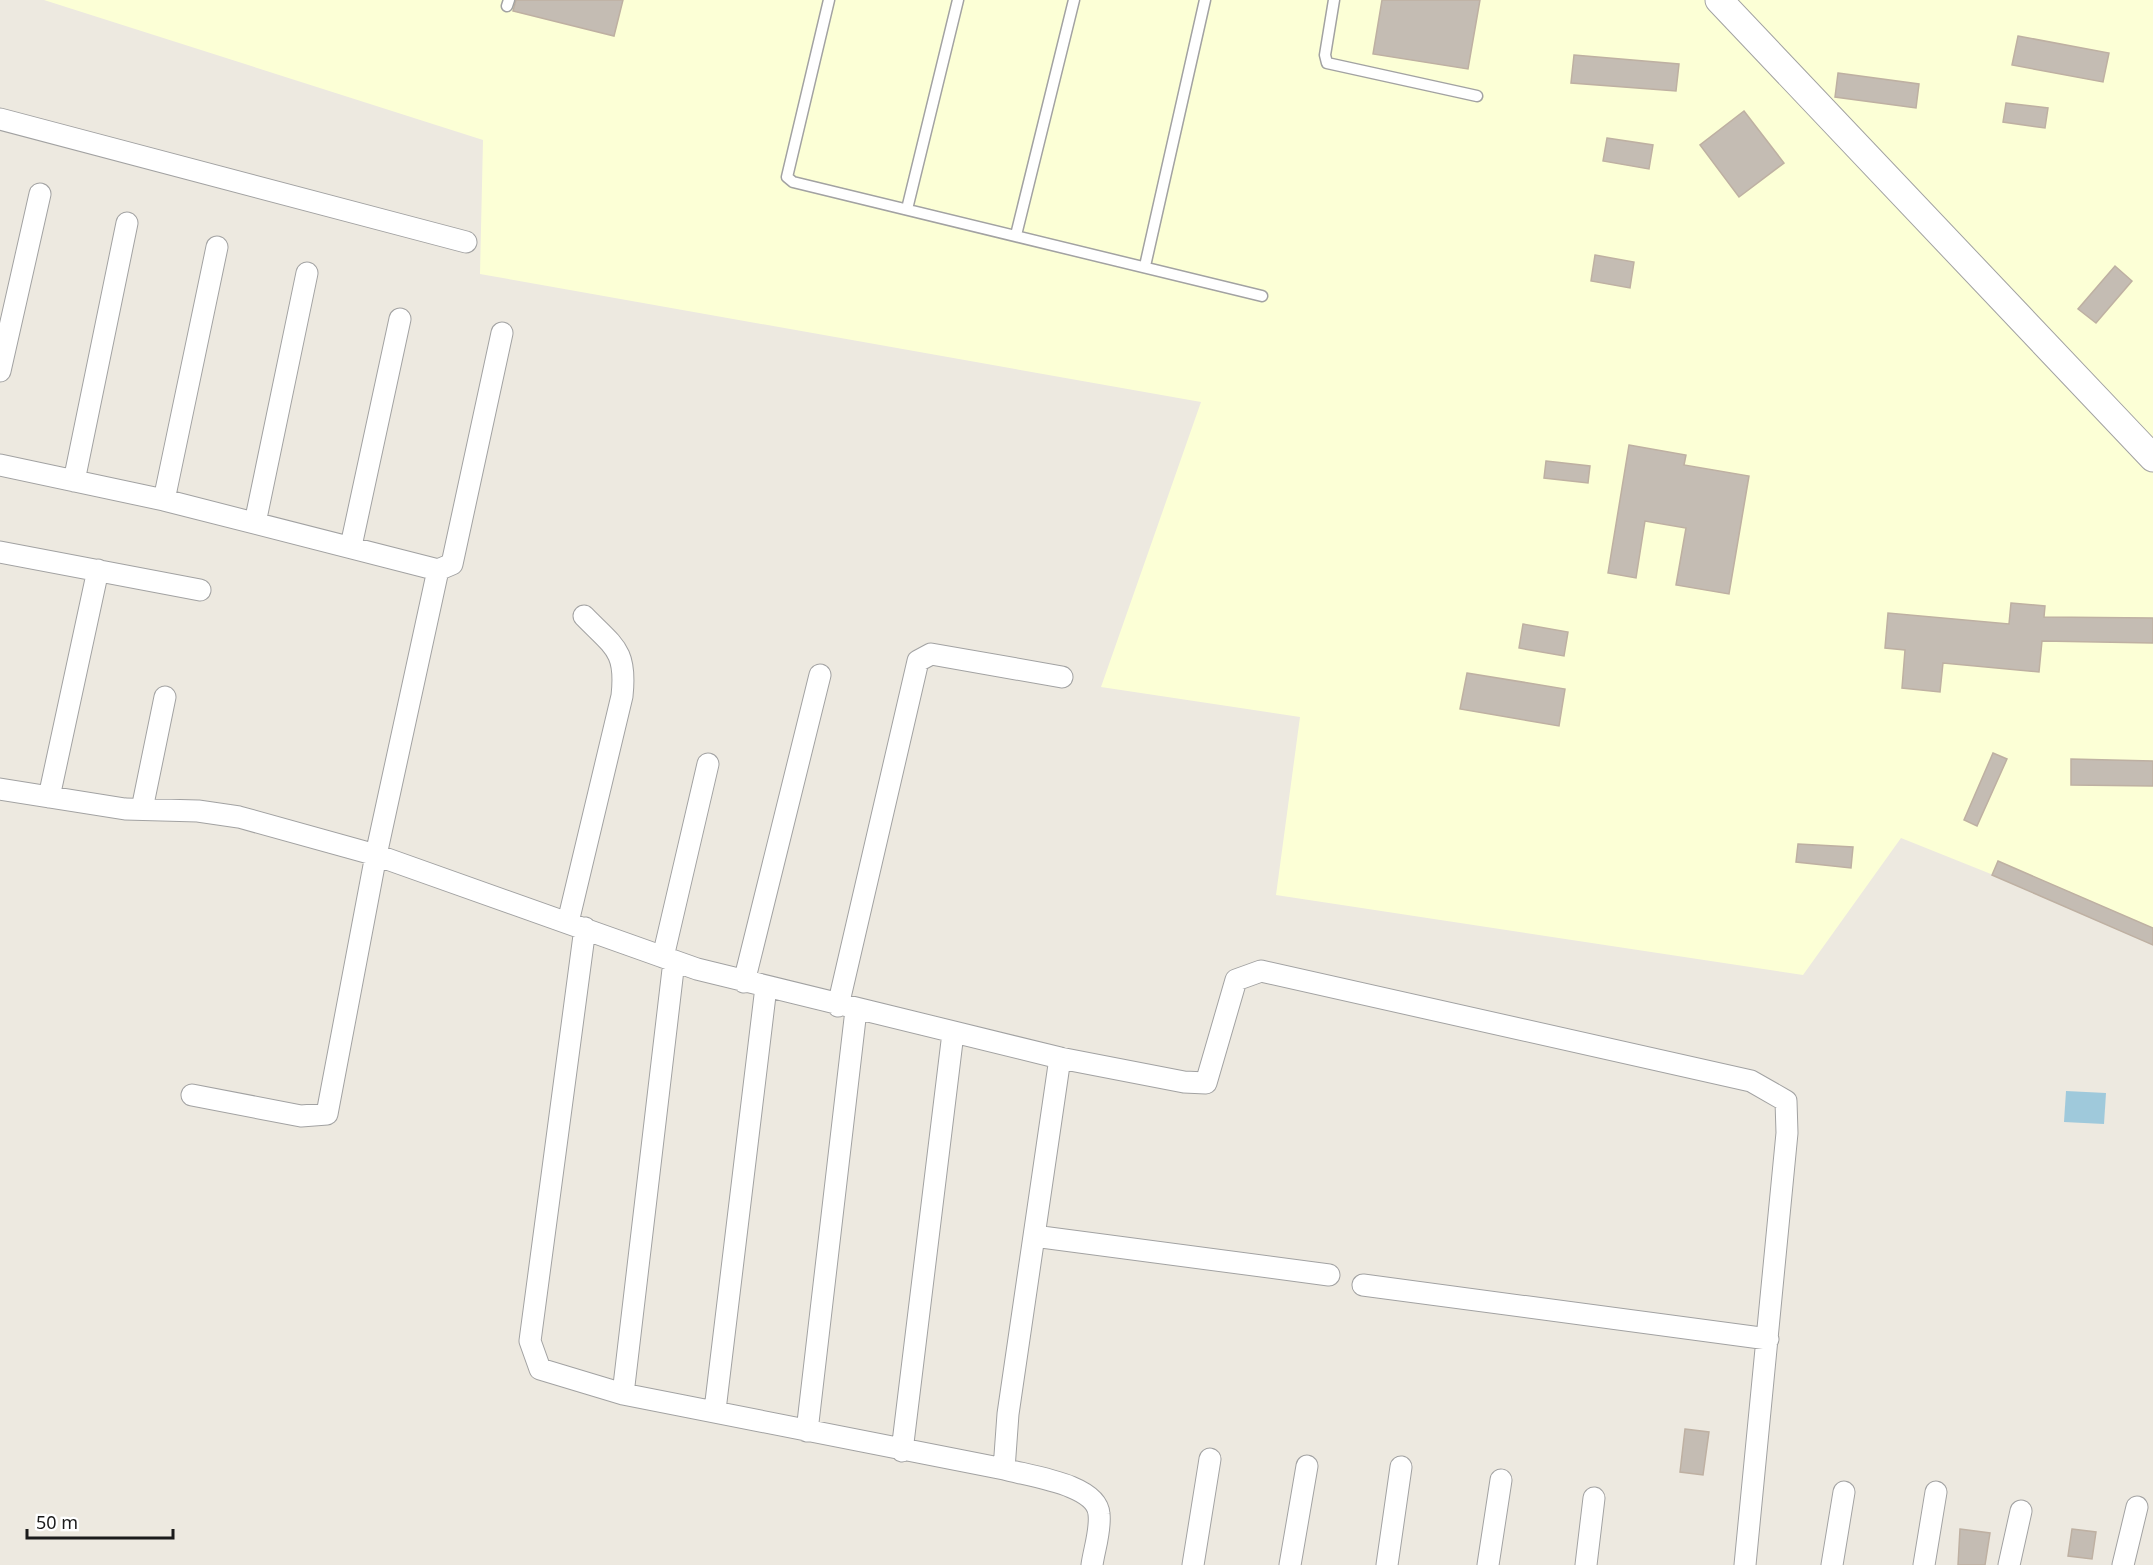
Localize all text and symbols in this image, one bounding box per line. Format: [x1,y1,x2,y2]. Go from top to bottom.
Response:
scale bar [27,1502,172,1540]
text: 50 m [36,1510,78,1534]

